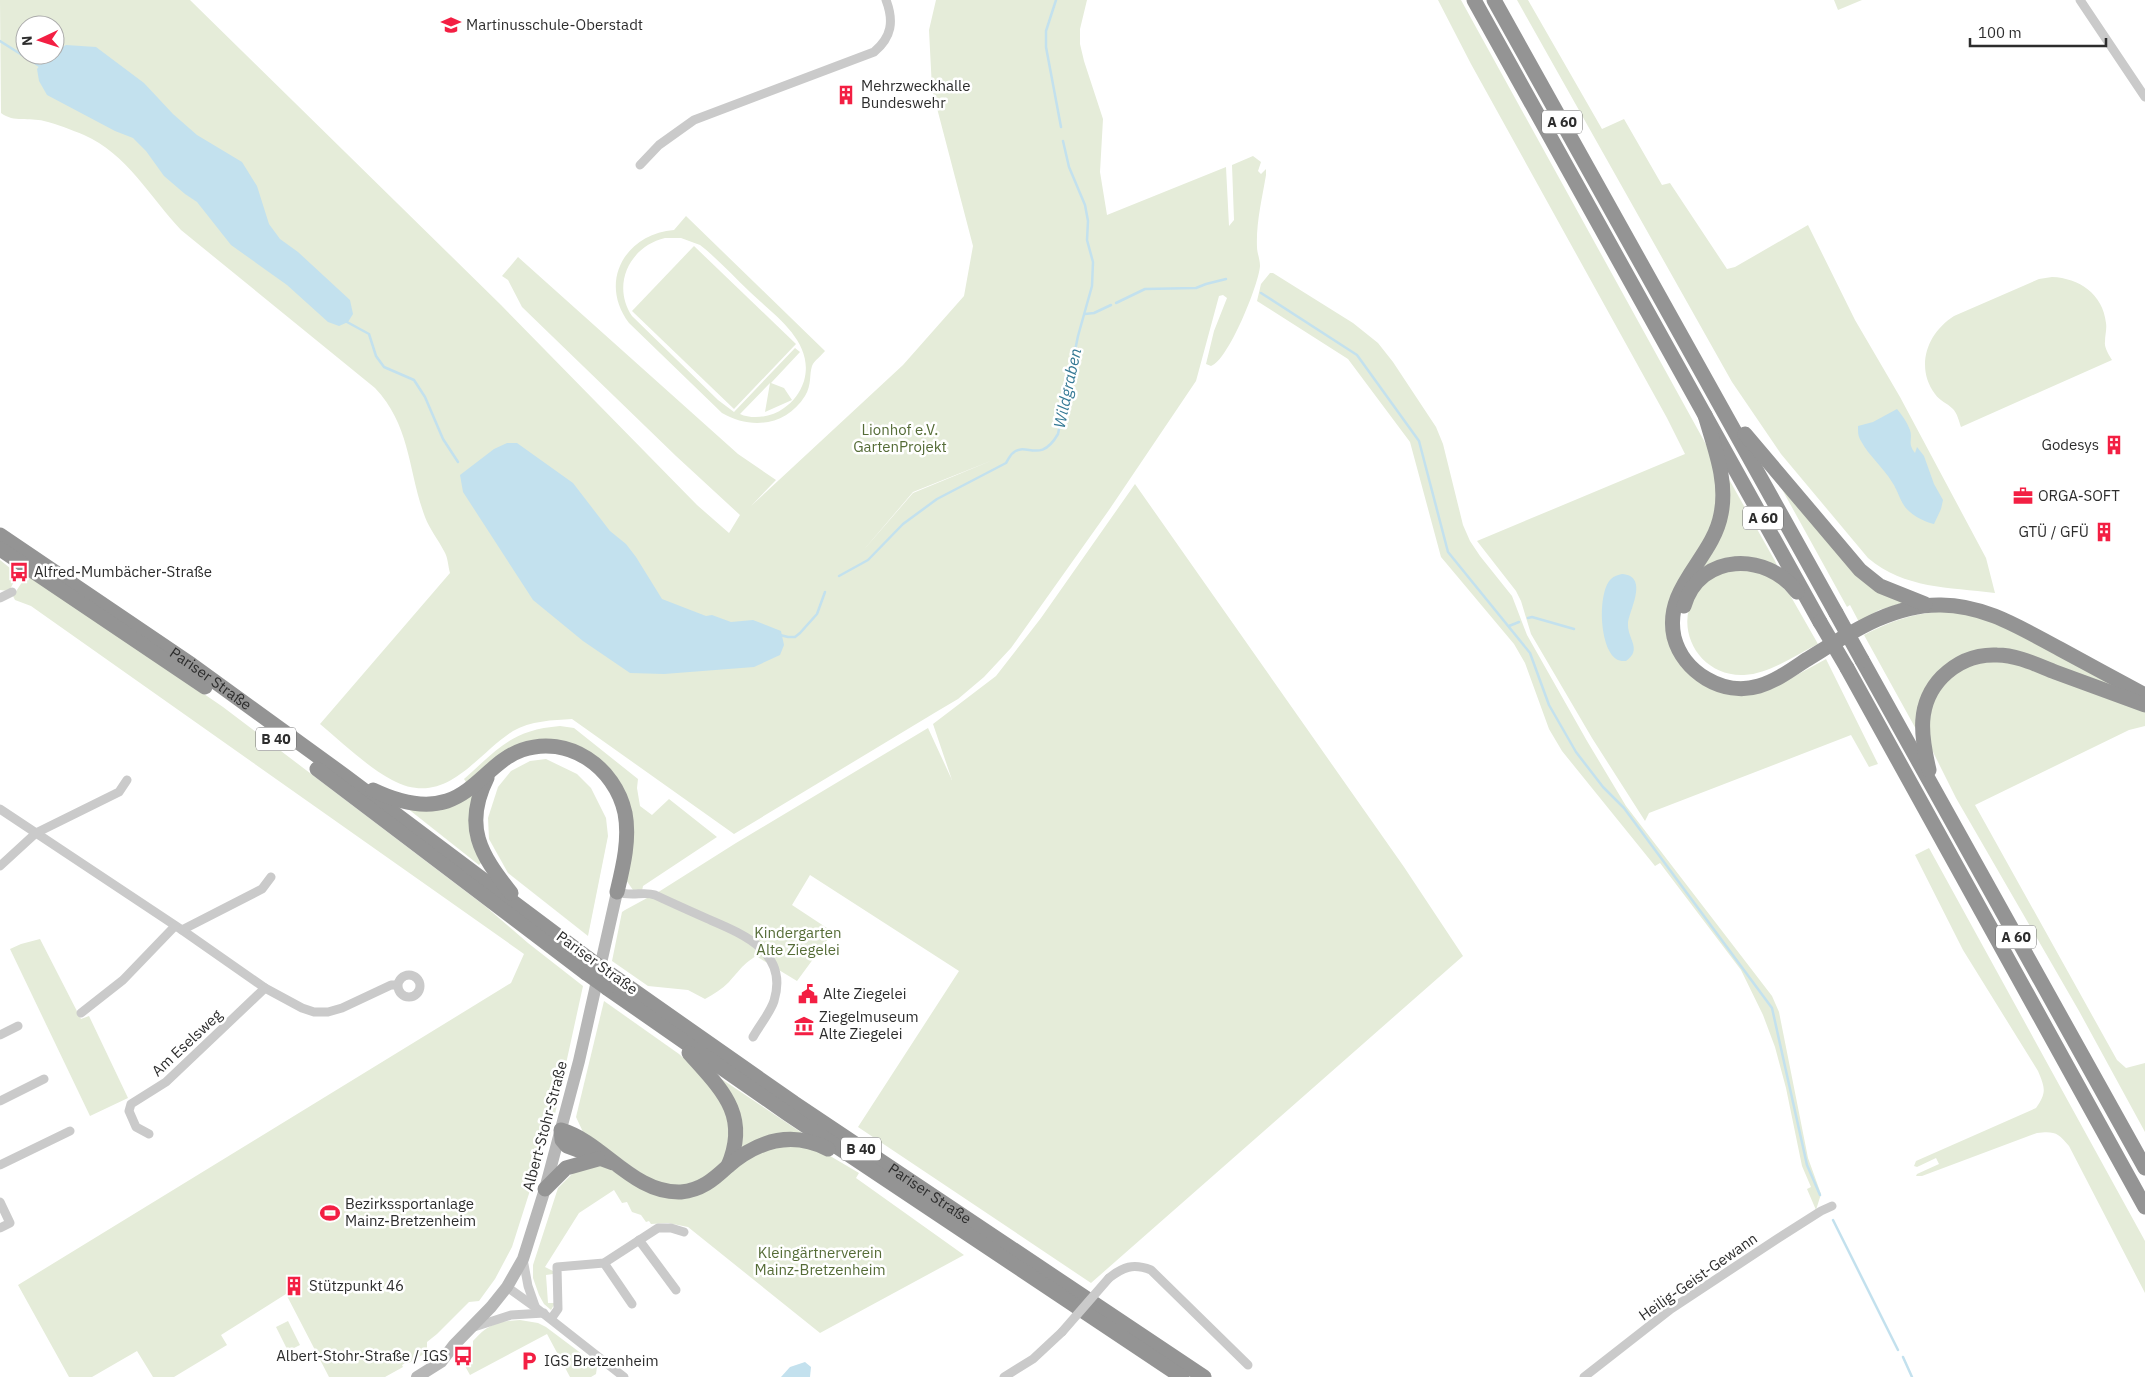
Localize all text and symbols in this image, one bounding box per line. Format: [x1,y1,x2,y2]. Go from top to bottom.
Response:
school or university icon: Martinusschule-Oberstadt [440,14,462,36]
north arrow [15,15,65,65]
place label: Martinusschule-Oberstadt [466,15,643,34]
scale bar [1970,15,2106,47]
text: 100 m [1978,23,2022,42]
text: N [18,35,36,47]
place label: Mehrzweckhalle Bundeswehr [861,76,970,112]
building icon: Mehrzweckhalle Bundeswehr [835,84,857,106]
road number: A 60 [1542,110,1582,134]
water label: Wildgraben [1049,346,1085,430]
park label: Lionhof e.V. GartenProjekt [853,420,947,456]
building icon: Godesys [2103,434,2125,456]
place label: Godesys [2041,435,2099,454]
office icon: ORGA-SOFT [2012,485,2034,507]
place label: ORGA-SOFT [2038,486,2120,505]
road number: A 60 [1743,506,1783,530]
building icon: GTÜ / GFÜ [2093,521,2115,543]
place label: GTÜ / GFÜ [2019,522,2089,541]
bus stop icon: Alfred-Mumbächer-Straße [8,561,30,583]
place label: Alfred-Mumbächer-Straße [34,562,212,581]
street label: Pariser Straße [166,643,256,714]
road number: B 40 [256,728,296,751]
park label: Kindergarten Alte Ziegelei [754,923,842,959]
road number: A 60 [1996,926,2036,949]
street label: Pariser Straße [553,927,642,999]
public building icon: Alte Ziegelei [797,983,819,1005]
place label: Alte Ziegelei [823,984,906,1003]
street label: Am Eselsweg [147,1005,226,1080]
place label: Ziegelmuseum Alte Ziegelei [819,1007,919,1043]
museum icon: Ziegelmuseum Alte Ziegelei [793,1015,815,1037]
street label: Albert-Stohr-Straße [518,1059,571,1193]
road number: B 40 [841,1138,881,1160]
street label: Pariser Straße [885,1159,975,1228]
place label: Bezirkssportanlage Mainz-Bretzenheim [345,1194,476,1230]
sports icon: Bezirkssportanlage Mainz-Bretzenheim [319,1202,341,1224]
street label: Heilig-Geist-Gewann [1635,1229,1761,1325]
park label: Kleingärtnerverein Mainz-Bretzenheim [755,1243,886,1279]
building icon: Stützpunkt 46 [283,1275,305,1297]
place label: Stützpunkt 46 [309,1276,404,1295]
bus stop icon: Albert-Stohr-Straße / IGS [452,1345,474,1367]
place label: Albert-Stohr-Straße / IGS [276,1346,448,1365]
parking icon: IGS Bretzenheim [518,1350,540,1372]
place label: IGS Bretzenheim [544,1351,659,1370]

